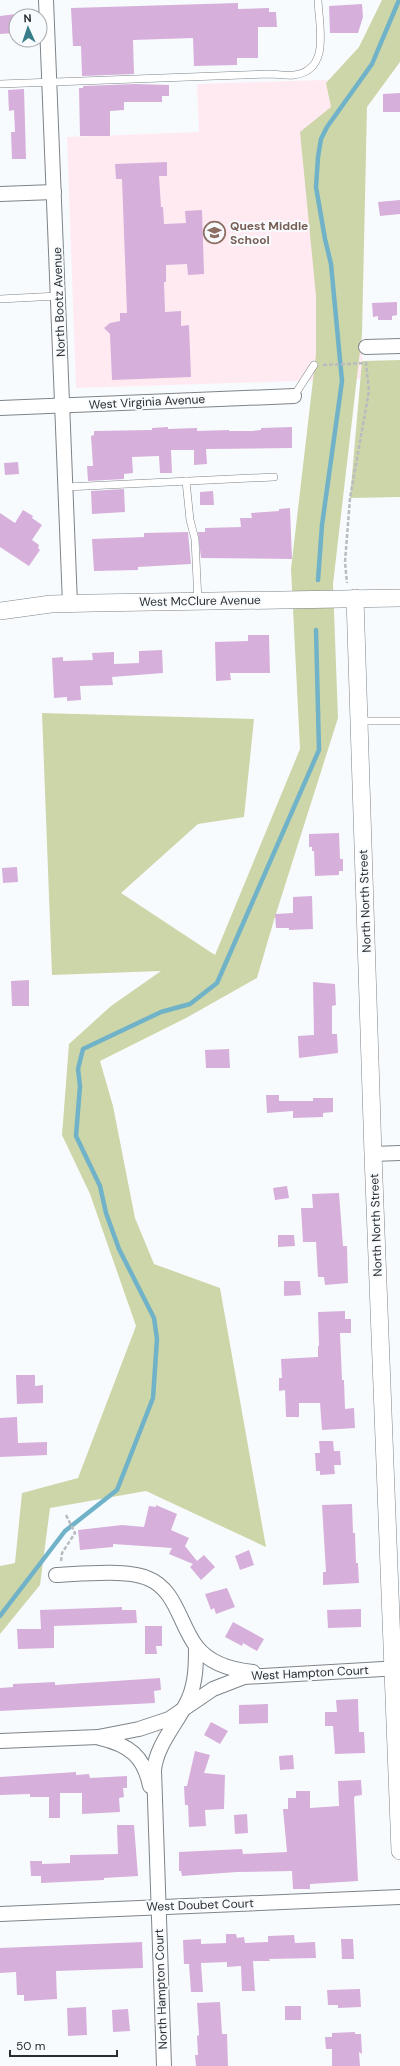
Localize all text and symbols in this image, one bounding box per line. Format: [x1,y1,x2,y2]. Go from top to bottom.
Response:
north arrow [8,8,48,48]
text: N [23,11,32,25]
place label: Quest Middle School [230,218,308,248]
school or university icon: Quest Middle School [201,220,227,246]
street label: North Bootz Avenue [49,247,69,357]
street label: West Virginia Avenue [88,391,206,413]
street label: West McClure Avenue [139,592,261,610]
street label: North North Street [355,849,375,953]
street label: North North Street [366,1173,386,1277]
street label: West Hampton Court [251,1662,369,1684]
street label: West Doubet Court [146,1895,254,1915]
street label: North Hampton Court [151,1928,171,2050]
scale bar [10,2032,117,2058]
text: 50 m [16,2038,45,2054]

